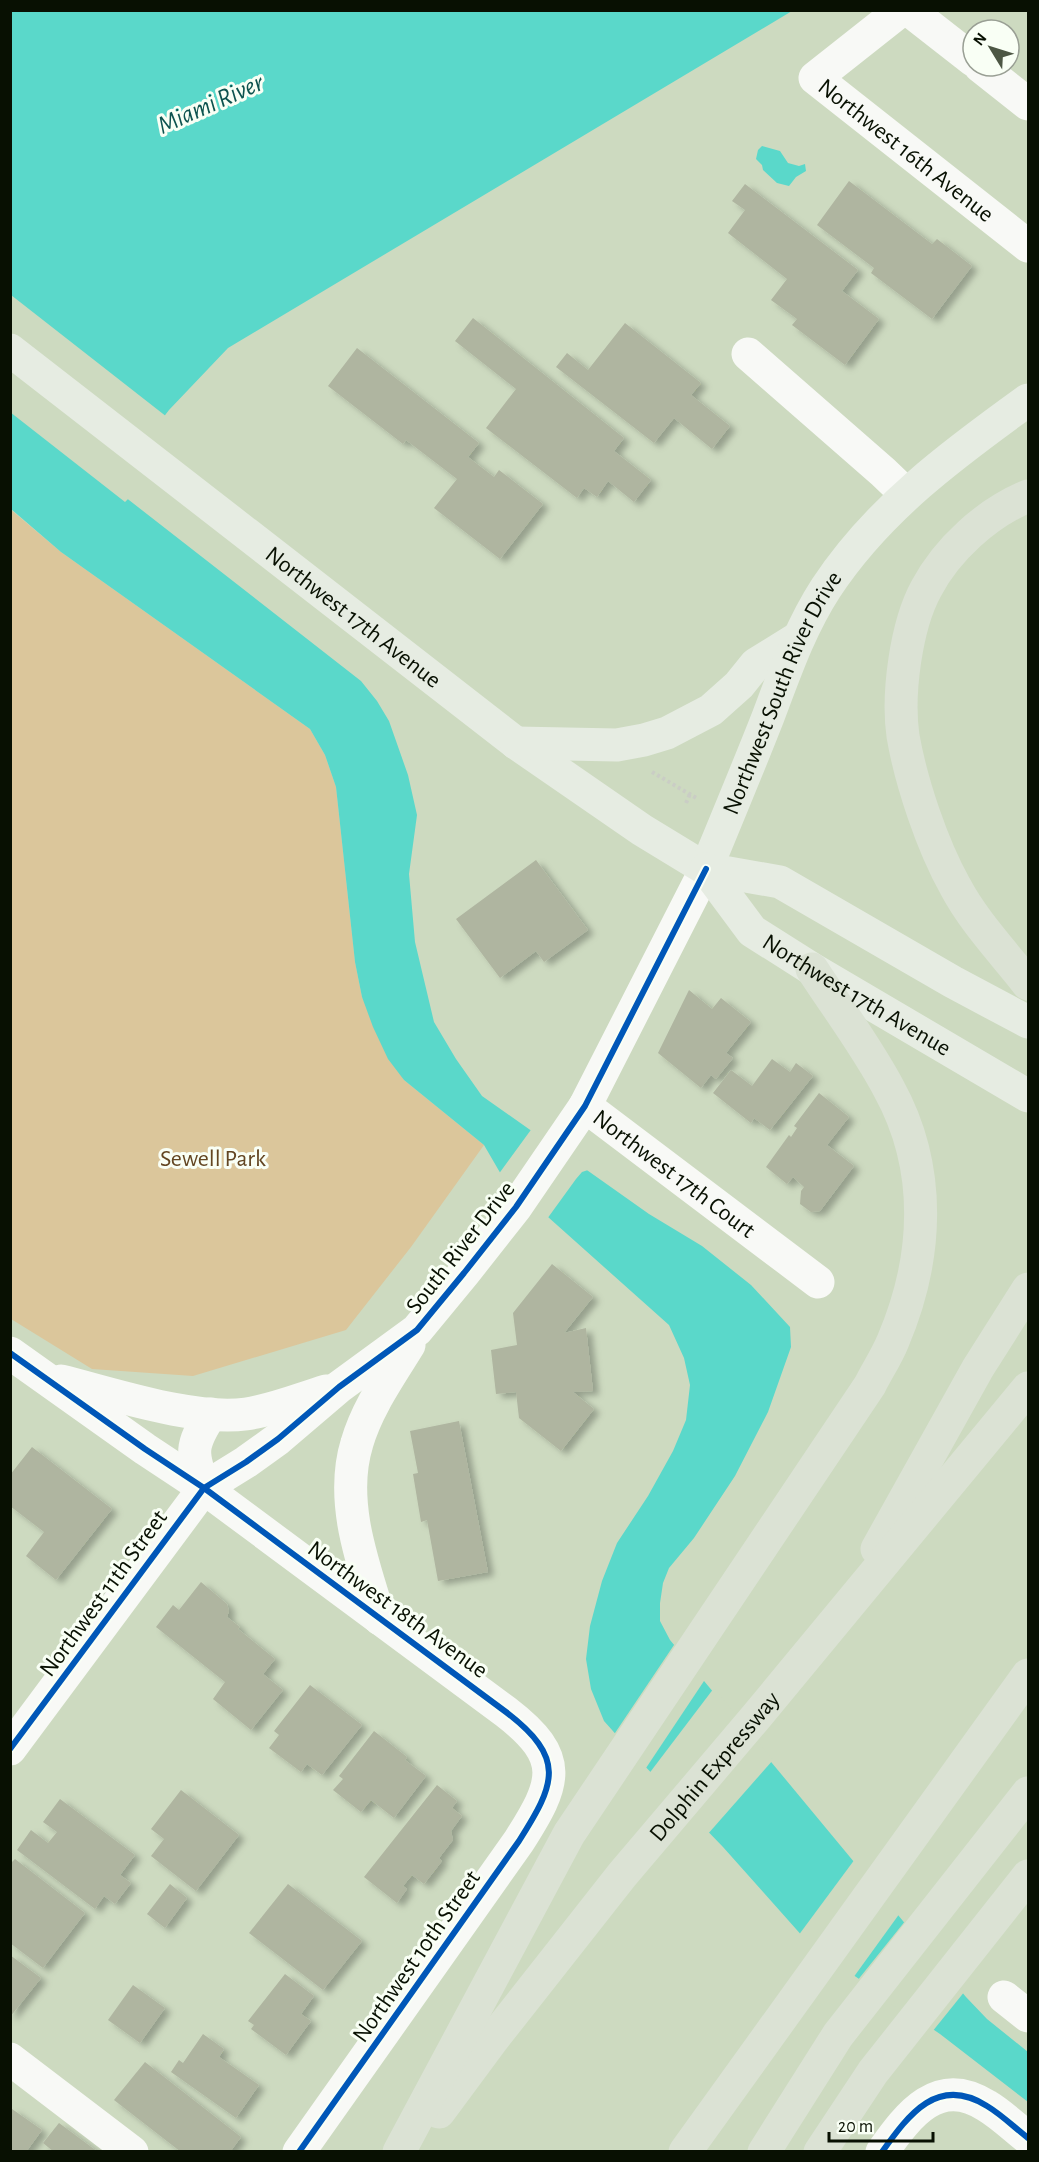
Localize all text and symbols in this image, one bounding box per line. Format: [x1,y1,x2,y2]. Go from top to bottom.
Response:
north arrow [961,18,1021,78]
text: N [970,30,990,49]
water label: Miami River [154,68,269,139]
street label: Northwest 16th Avenue [814,75,998,227]
street label: Northwest 17th Avenue [261,542,445,693]
street label: Northwest South River Drive [719,567,847,818]
street label: Northwest 17th Avenue [758,930,955,1061]
street label: Northwest 17th Court [588,1106,759,1243]
park label: Sewell Park [160,1147,266,1171]
street label: South River Drive [402,1177,520,1318]
street label: Northwest 11th Street [35,1506,172,1681]
street label: Northwest 18th Avenue [303,1537,492,1683]
street label: Dolphin Expressway [645,1688,785,1846]
street label: Northwest 10th Street [349,1866,485,2047]
scale bar [829,2105,932,2143]
text: 20 m [838,2118,873,2136]

